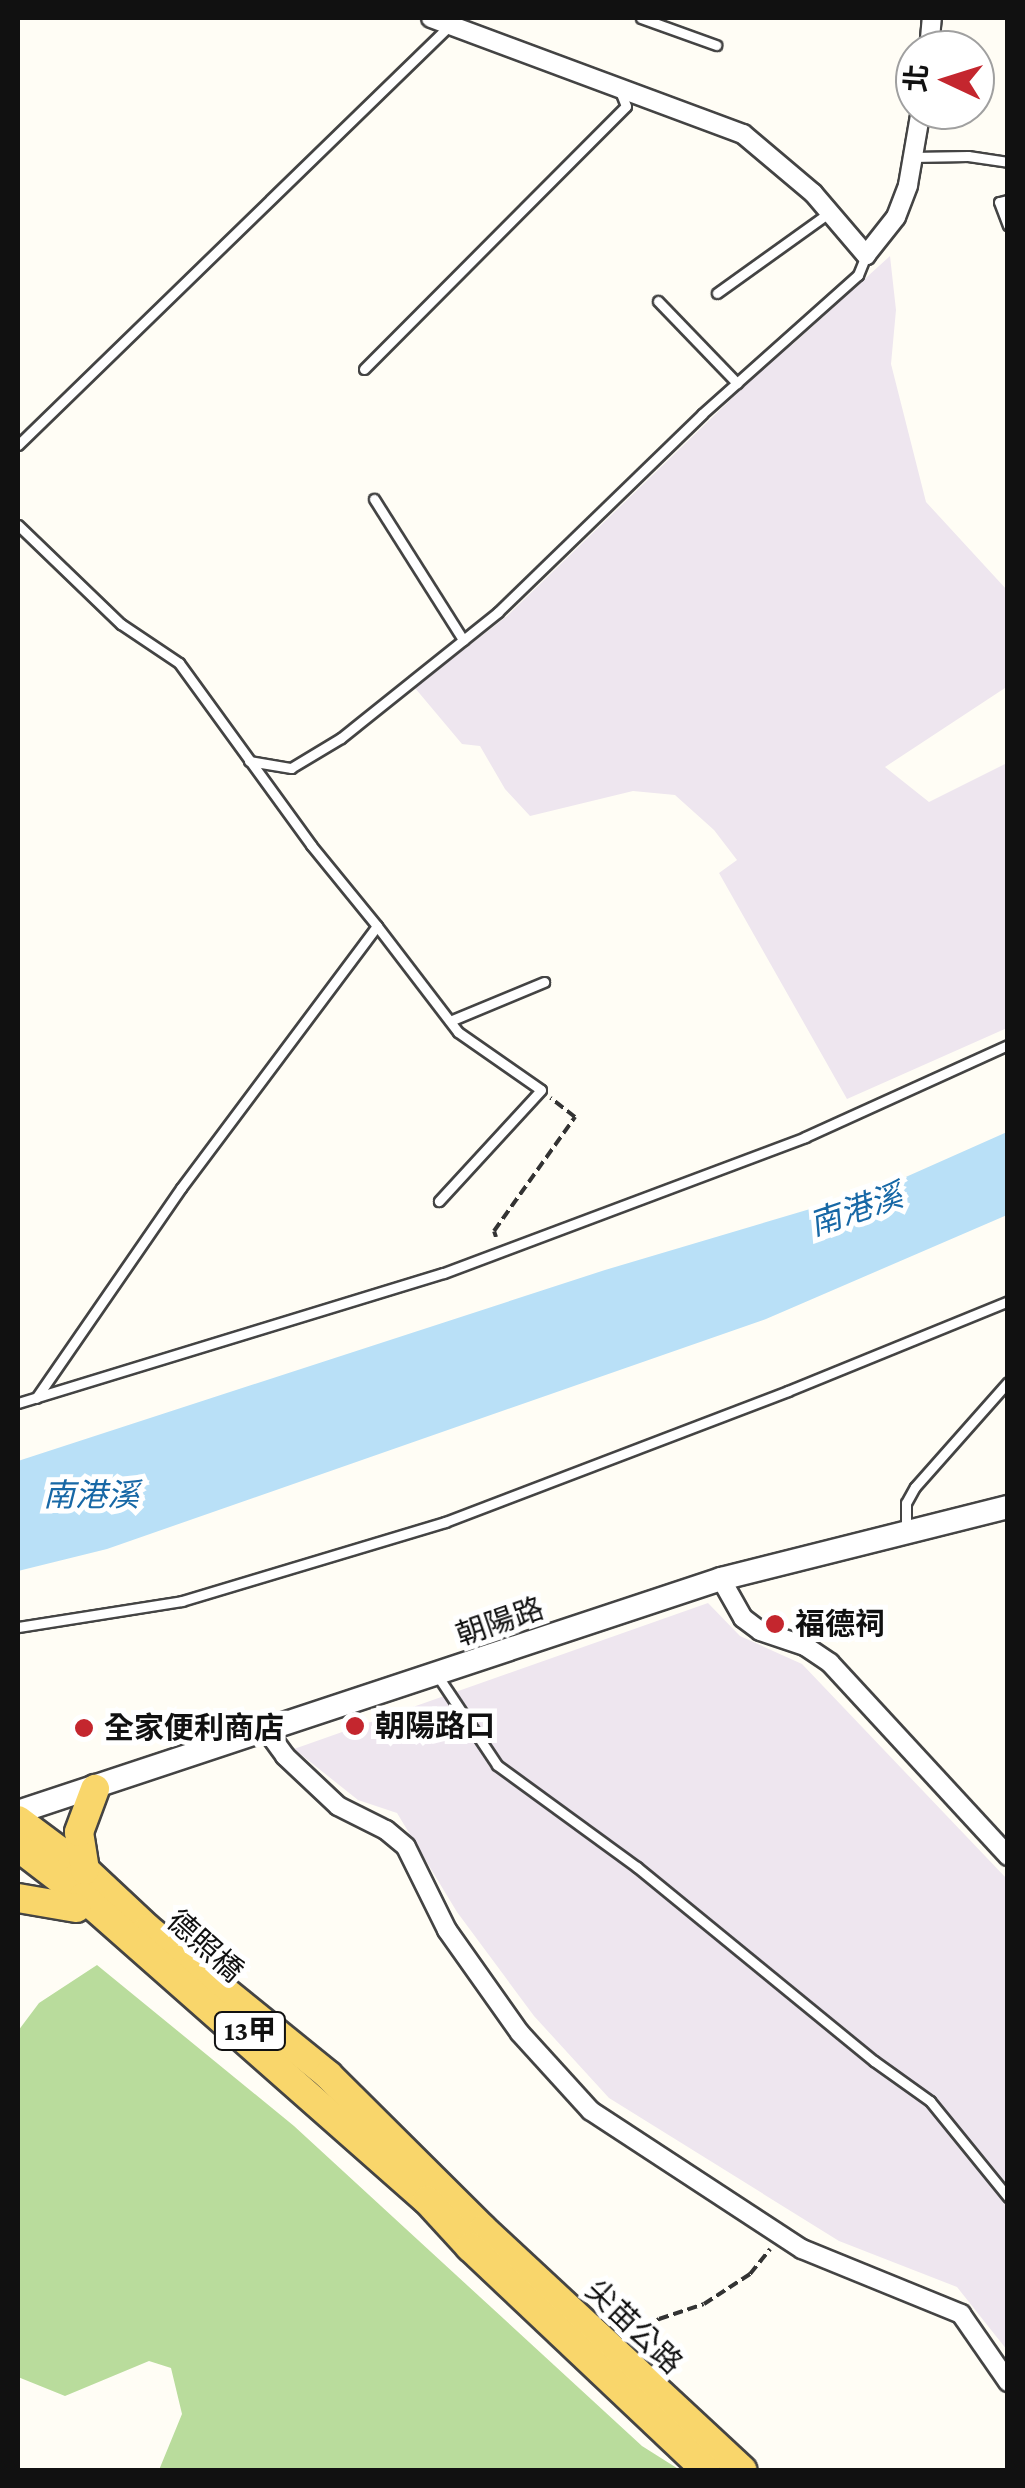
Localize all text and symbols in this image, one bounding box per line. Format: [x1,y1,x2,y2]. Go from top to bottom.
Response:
north arrow [895,30,995,130]
text: 北 [900,63,933,93]
water label: 南港溪 [804,1176,908,1244]
water label: 南港溪 [43,1476,139,1514]
street label: 朝陽路 [452,1590,548,1654]
place label: 福德祠 [795,1606,885,1642]
marker: 福德祠 [764,1613,786,1635]
place label: 朝陽路口 [375,1708,495,1744]
place label: 全家便利商店 [104,1710,284,1746]
marker: 朝陽路口 [344,1715,366,1737]
marker: 全家便利商店 [73,1717,95,1739]
street label: 德照橋 [160,1903,250,1989]
road number: 13甲 [212,2008,288,2054]
street label: 尖苗公路 [578,2272,690,2382]

